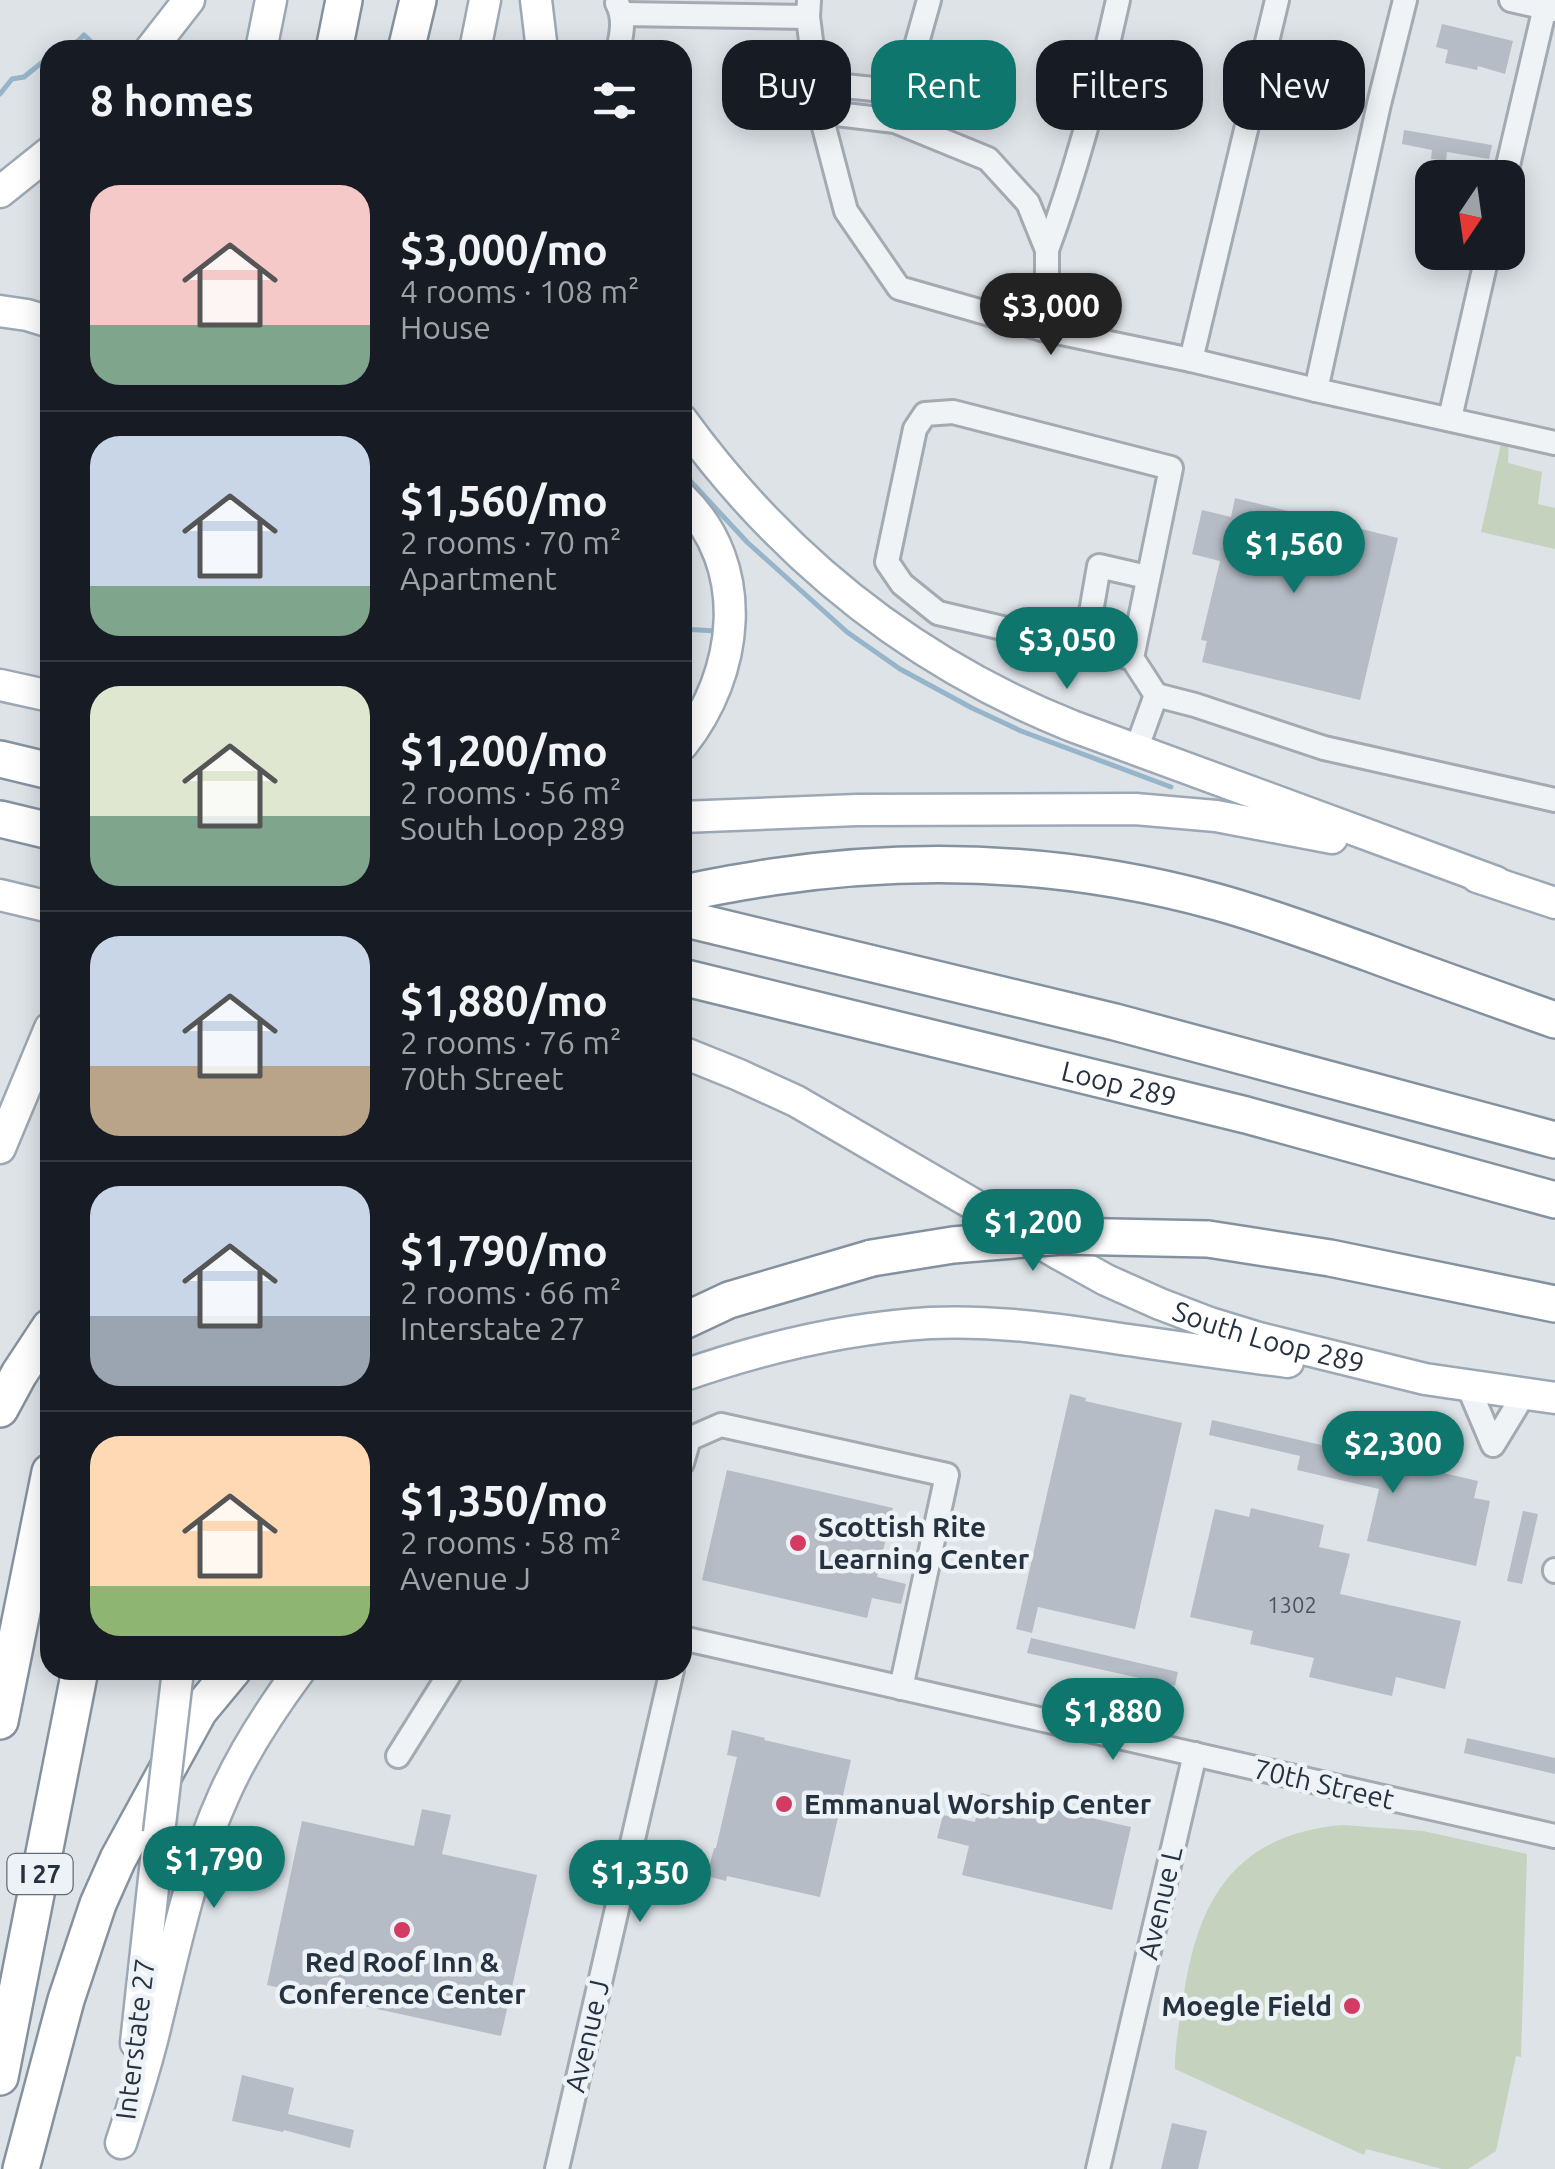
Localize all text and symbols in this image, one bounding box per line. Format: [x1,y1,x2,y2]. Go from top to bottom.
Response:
chip: Buy [722,40,851,130]
chip: Rent [871,40,1016,130]
chip: Filters [1036,40,1203,130]
chip: New [1223,40,1365,130]
icon: filters [587,73,642,128]
text: 8 homes [90,77,254,124]
north arrow [1415,160,1525,270]
map controls [1415,160,1525,270]
icon: home [170,225,290,345]
text: $3,000/mo [400,226,608,273]
text: 4 rooms · 108 m² [400,273,640,309]
pin: $3,000 [970,273,1132,358]
text: $3,000 [1002,287,1100,323]
text: House [400,309,491,345]
icon: home [170,476,290,596]
text: $1,560/mo [400,477,608,524]
pin: $1,560 [1213,511,1375,596]
text: 2 rooms · 70 m² [400,524,621,560]
text: $1,560 [1245,525,1343,561]
text: Apartment [400,560,557,596]
pin: $3,050 [986,607,1148,692]
text: $3,050 [1018,621,1116,657]
icon: home [170,726,290,846]
text: $1,200/mo [400,727,608,774]
text: 2 rooms · 56 m² [400,774,621,810]
text: South Loop 289 [400,810,626,846]
icon: home [170,976,290,1096]
text: $1,880/mo [400,977,608,1024]
text: 2 rooms · 76 m² [400,1024,621,1060]
street label: Loop 289 [1059,1054,1180,1112]
text: 70th Street [400,1060,564,1096]
pin: $1,200 [952,1189,1114,1274]
text: $1,200 [984,1203,1082,1239]
icon: home [170,1226,290,1346]
text: $1,790/mo [400,1227,608,1274]
text: 2 rooms · 66 m² [400,1274,621,1310]
street label: South Loop 289 [1169,1294,1368,1378]
text: Interstate 27 [400,1310,585,1346]
pin: $2,300 [1312,1411,1474,1496]
text: $2,300 [1344,1425,1442,1461]
icon: home [170,1476,290,1596]
text: $1,350/mo [400,1477,608,1524]
place label: Scottish Rite Learning Center [818,1511,1030,1574]
text: 2 rooms · 58 m² [400,1524,621,1560]
marker: Scottish Rite Learning Center [787,1532,809,1554]
text: Avenue J [400,1560,531,1596]
house number: 1302 [1267,1592,1317,1617]
pin: $1,880 [1032,1678,1194,1763]
text: $1,880 [1064,1692,1162,1728]
street label: 70th Street [1251,1752,1397,1815]
place label: Emmanual Worship Center [804,1788,1152,1819]
marker: Emmanual Worship Center [773,1793,795,1815]
pin: $1,790 [133,1826,295,1911]
text: $1,790 [165,1840,263,1876]
pin: $1,350 [559,1840,721,1925]
street label: Avenue L [1131,1843,1188,1962]
road number: I 27 [8,1854,72,1894]
text: $1,350 [591,1854,689,1890]
marker: Red Roof Inn & Conference Center [391,1919,413,1941]
place label: Red Roof Inn & Conference Center [278,1946,526,2009]
street label: Interstate 27 [109,1957,160,2121]
street label: Avenue J [559,1977,614,2095]
place label: Moegle Field [1161,1990,1332,2021]
marker: Moegle Field [1341,1995,1363,2017]

